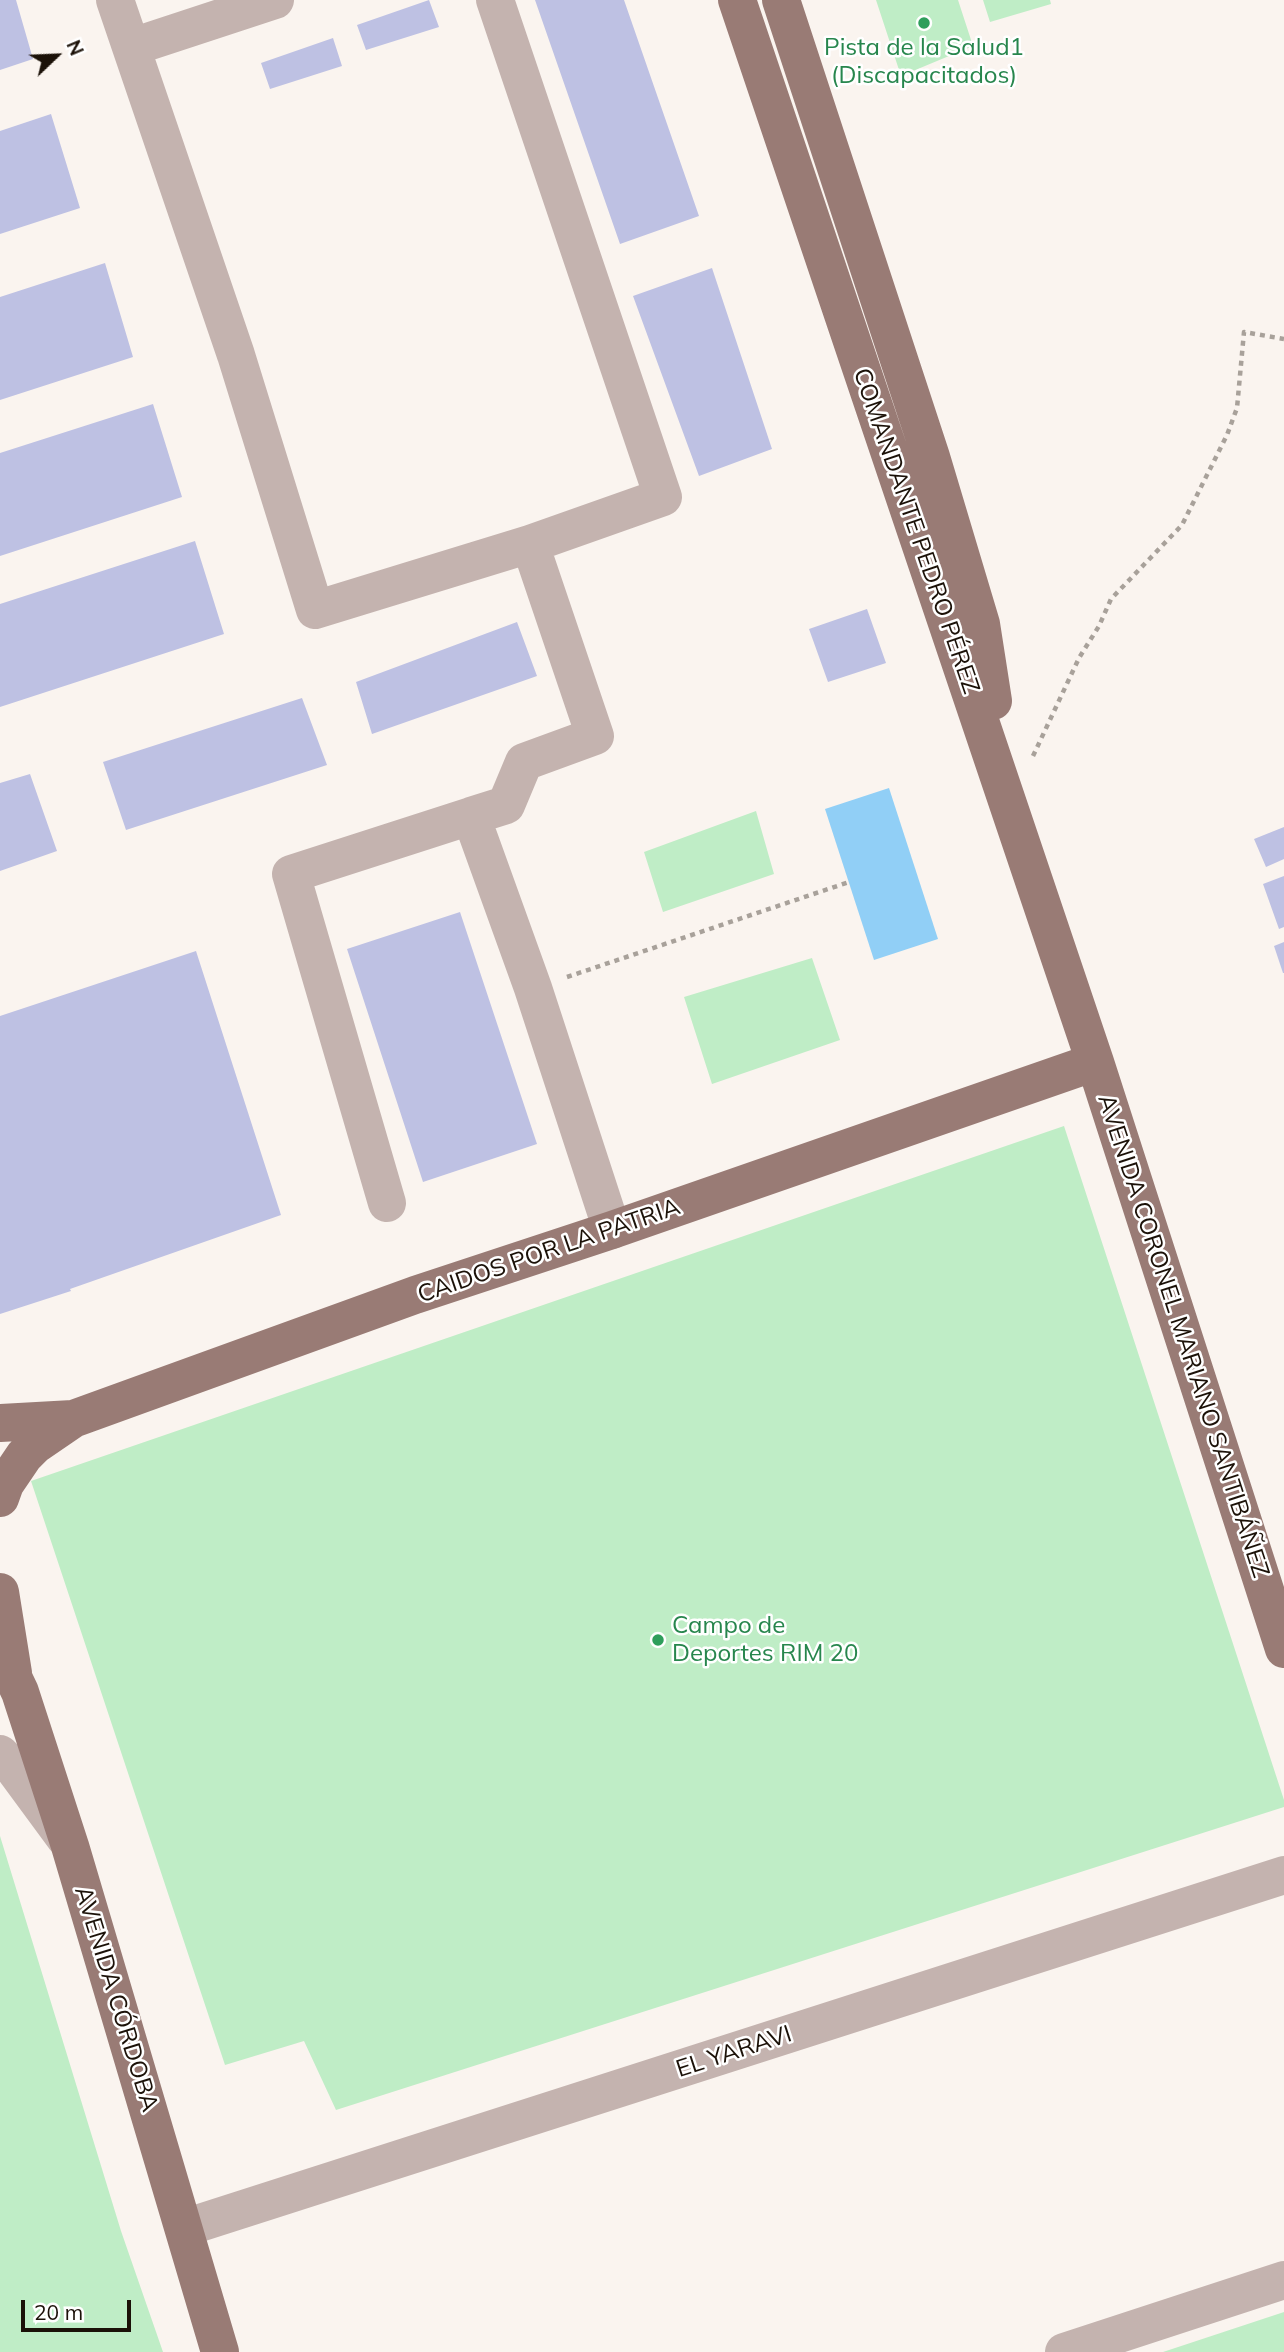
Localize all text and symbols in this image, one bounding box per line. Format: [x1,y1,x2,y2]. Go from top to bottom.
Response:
marker: Pista de la Salud1 (Discapacitados) [916,15,932,31]
north arrow [21,21,91,91]
place label: Pista de la Salud1 (Discapacitados) [824,34,1024,90]
text: N [61,36,89,59]
street label: COMANDANTE PEDRO PÉREZ [847,364,985,698]
street label: AVENIDA CORONEL MARIANO SANTIBÁÑEZ [1091,1091,1275,1581]
street label: CAIDOS POR LA PATRIA [414,1193,684,1309]
place label: Campo de Deportes RIM 20 [672,1612,858,1668]
marker: Campo de Deportes RIM 20 [650,1632,666,1648]
street label: AVENIDA CÓRDOBA [68,1883,164,2115]
street label: EL YARAVI [673,2020,795,2084]
scale bar [24,2286,135,2330]
text: 20 m [34,2299,83,2325]

